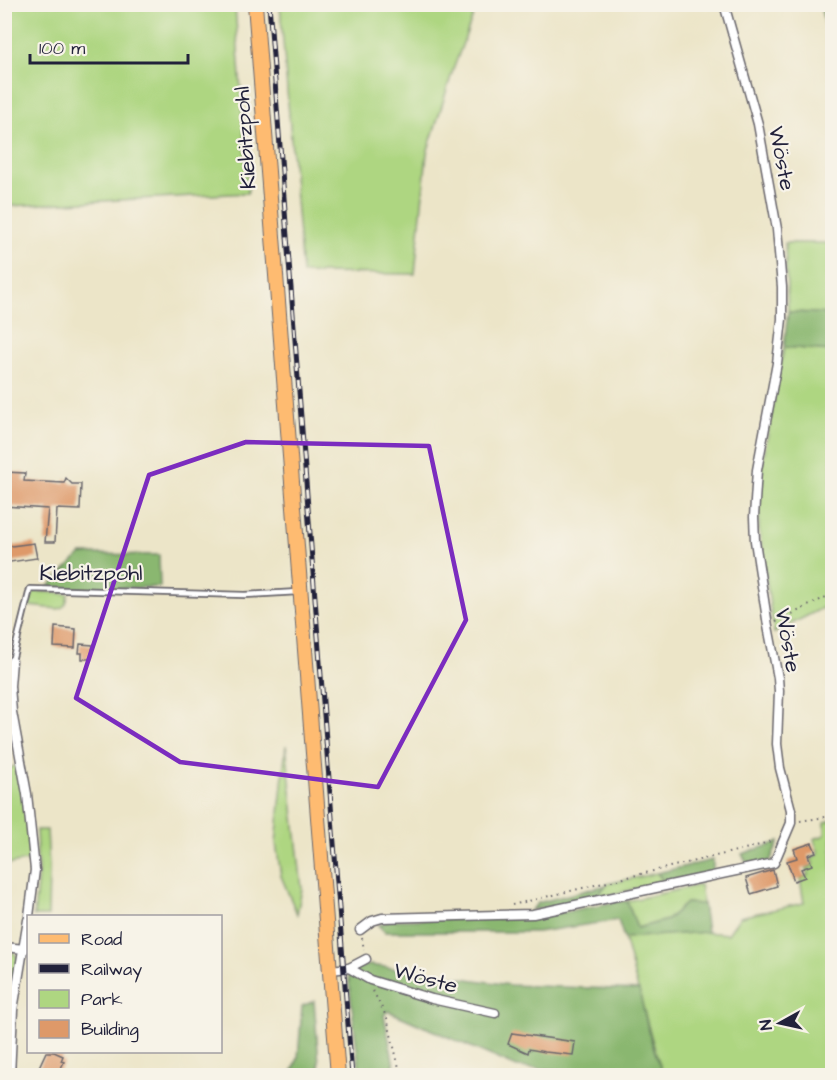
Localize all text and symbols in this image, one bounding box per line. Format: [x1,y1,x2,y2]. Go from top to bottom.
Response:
scale bar [30,27,188,65]
text: 100 m [39,36,85,61]
street label: Kiebitzpohl [226,85,265,190]
street label: Wöste [760,123,803,193]
street label: Kiebitzpohl [40,558,143,589]
street label: Wöste [767,606,808,675]
legend [27,915,222,1053]
text: Road [81,927,122,952]
street label: Wöste [390,955,461,1002]
text: Railway [81,957,142,983]
text: Park [81,987,123,1012]
north arrow [750,993,810,1053]
text: Building [81,1017,139,1043]
text: N [755,1018,778,1031]

